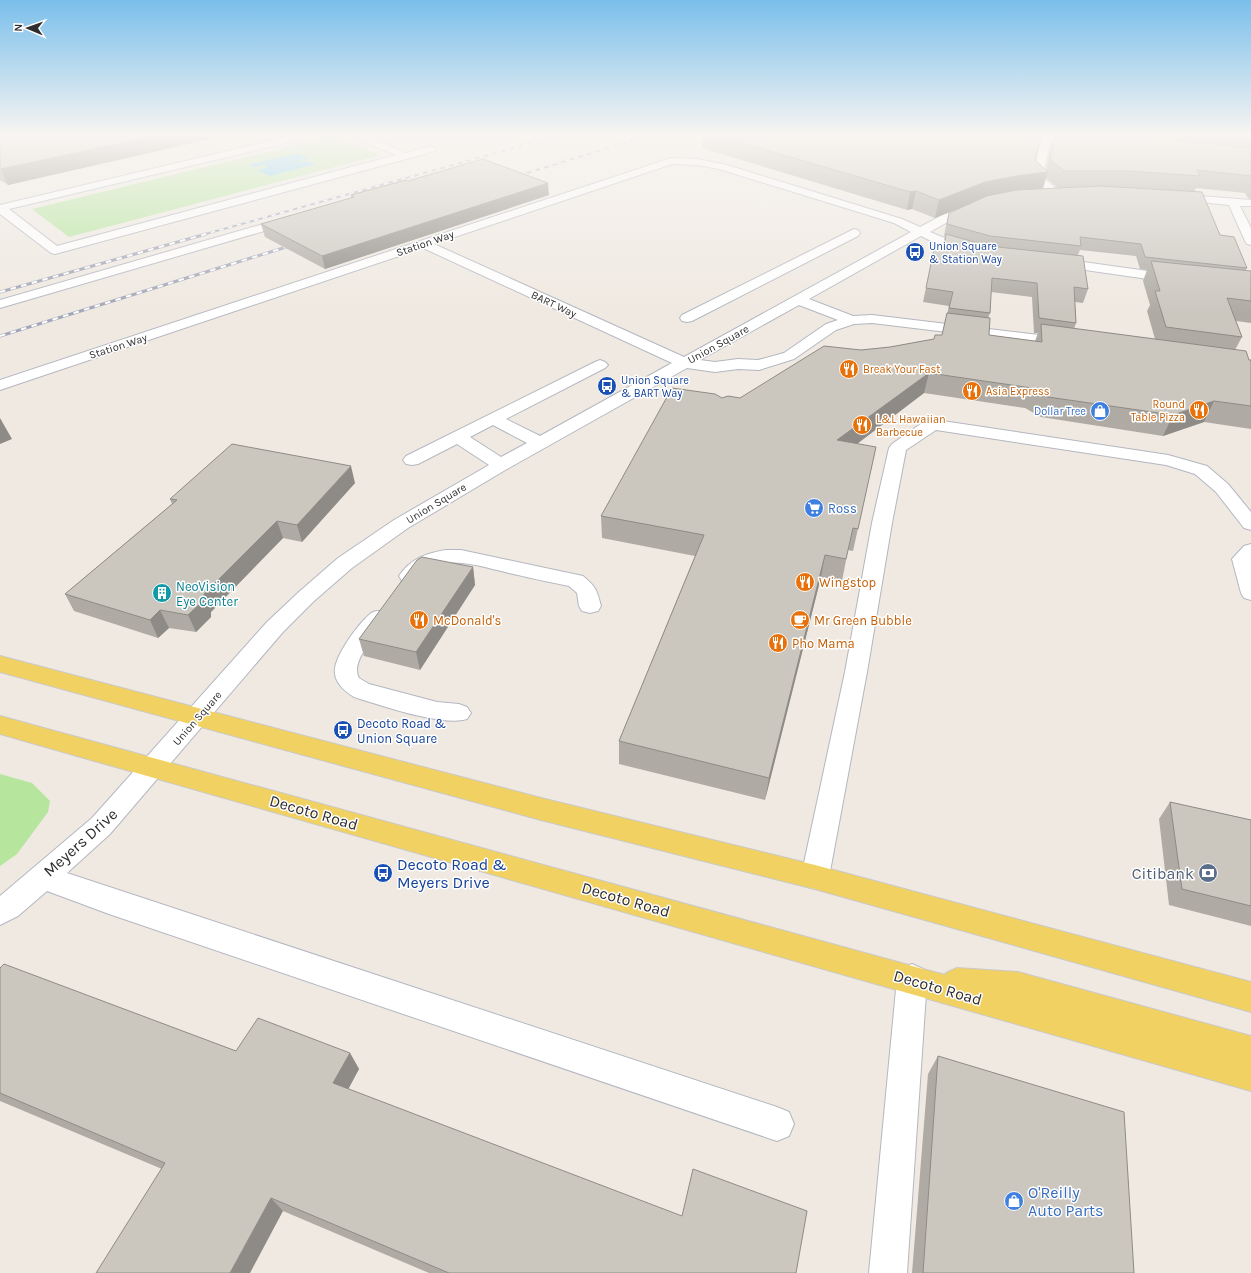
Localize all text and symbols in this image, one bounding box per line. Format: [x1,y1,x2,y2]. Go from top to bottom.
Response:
north arrow [8,8,48,48]
text: N [12,23,25,32]
street label: Station Way [395,228,456,259]
place label: Union Square & Station Way [929,240,1002,266]
bus stop icon: Union Square & Station Way [904,241,926,263]
street label: BART Way [529,288,579,321]
street label: Union Square [685,322,751,367]
street label: Station Way [88,331,149,362]
restaurant icon: Break Your Fast [838,358,860,380]
place label: Break Your Fast [863,363,940,376]
place label: Union Square & BART Way [621,374,689,400]
bus stop icon: Union Square & BART Way [596,375,618,397]
restaurant icon: Asia Express [961,380,983,402]
place label: Asia Express [986,385,1050,398]
place label: Round Table Pizza [1131,398,1185,424]
restaurant icon: Round Table Pizza [1188,399,1210,421]
shop icon: Dollar Tree [1089,400,1111,422]
place label: Dollar Tree [1034,405,1086,418]
place label: L&L Hawaiian Barbecue [876,413,946,439]
restaurant icon: L&L Hawaiian Barbecue [851,414,873,436]
street label: Union Square [404,480,469,526]
supermarket icon: Ross [803,497,825,519]
place label: Ross [828,501,857,516]
restaurant icon: Wingstop [794,571,816,593]
place label: Wingstop [819,575,876,590]
place label: NeoVision Eye Center [176,579,238,609]
building icon: NeoVision Eye Center [151,582,173,604]
restaurant icon: McDonald's [408,609,430,631]
cafe icon: Mr Green Bubble [789,609,811,631]
place label: McDonald's [433,613,502,628]
place label: Mr Green Bubble [814,613,912,628]
restaurant icon: Pho Mama [767,632,789,654]
place label: Pho Mama [792,636,855,651]
street label: Union Square [170,688,225,748]
place label: Decoto Road & Union Square [357,716,446,747]
bus stop icon: Decoto Road & Union Square [332,719,354,741]
street label: Decoto Road [267,791,360,834]
street label: Meyers Drive [39,804,121,880]
place label: Decoto Road & Meyers Drive [397,855,507,892]
bus stop icon: Decoto Road & Meyers Drive [372,862,394,884]
bank icon: Citibank [1197,862,1219,884]
place label: Citibank [1132,864,1194,883]
street label: Decoto Road [579,878,672,921]
street label: Decoto Road [891,966,984,1009]
place label: O'Reilly Auto Parts [1028,1183,1103,1220]
shop icon: O'Reilly Auto Parts [1003,1190,1025,1212]

